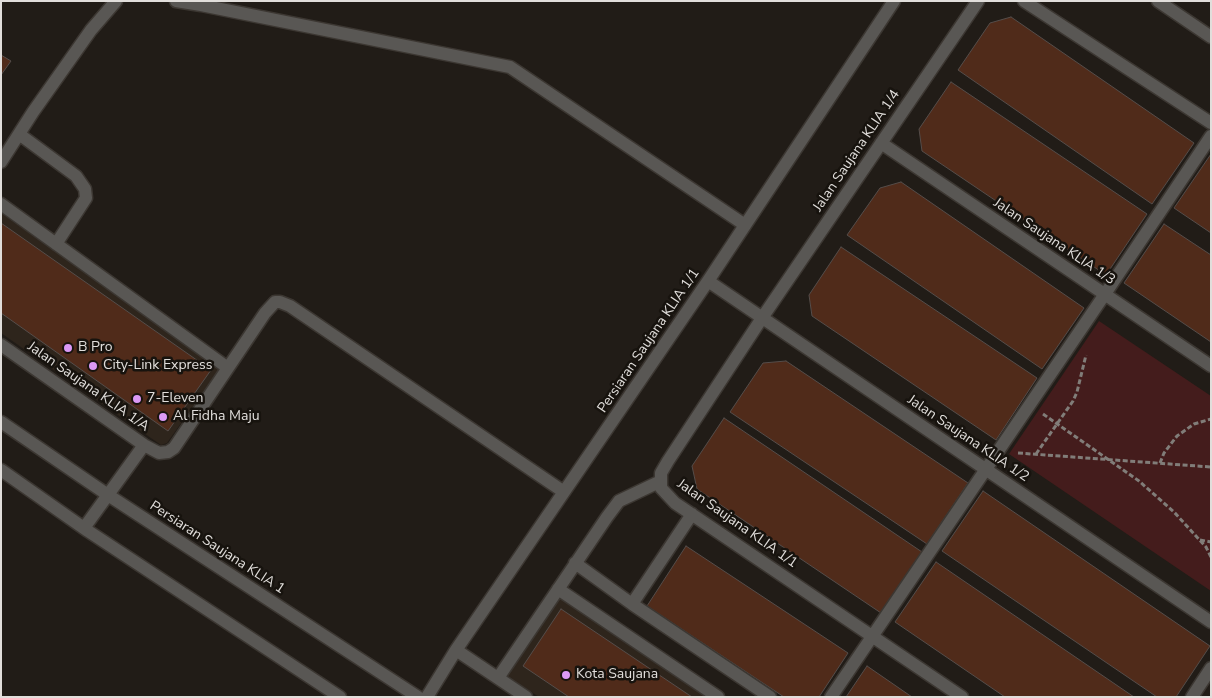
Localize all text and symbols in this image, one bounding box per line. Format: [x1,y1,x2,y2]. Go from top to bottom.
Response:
street label: Jalan Saujana KLIA 1/4 [810,87,904,215]
street label: Jalan Saujana KLIA 1/3 [990,195,1118,289]
street label: Persiaran Saujana KLIA 1/1 [594,266,704,416]
street label: Jalan Saujana KLIA 1/A [24,339,152,435]
place label: B Pro [78,340,112,356]
marker: B Pro [62,342,74,354]
place label: City-Link Express [103,358,212,374]
marker: City-Link Express [87,360,99,372]
place label: 7-Eleven [147,391,203,407]
street label: Jalan Saujana KLIA 1/2 [904,392,1032,486]
marker: 7-Eleven [131,393,143,405]
place label: Al Fidha Maju [173,409,260,425]
marker: Al Fidha Maju [157,411,169,423]
street label: Jalan Saujana KLIA 1/1 [674,476,800,572]
street label: Persiaran Saujana KLIA 1 [146,498,288,598]
place label: Kota Saujana [576,667,658,683]
marker: Kota Saujana [560,669,572,681]

